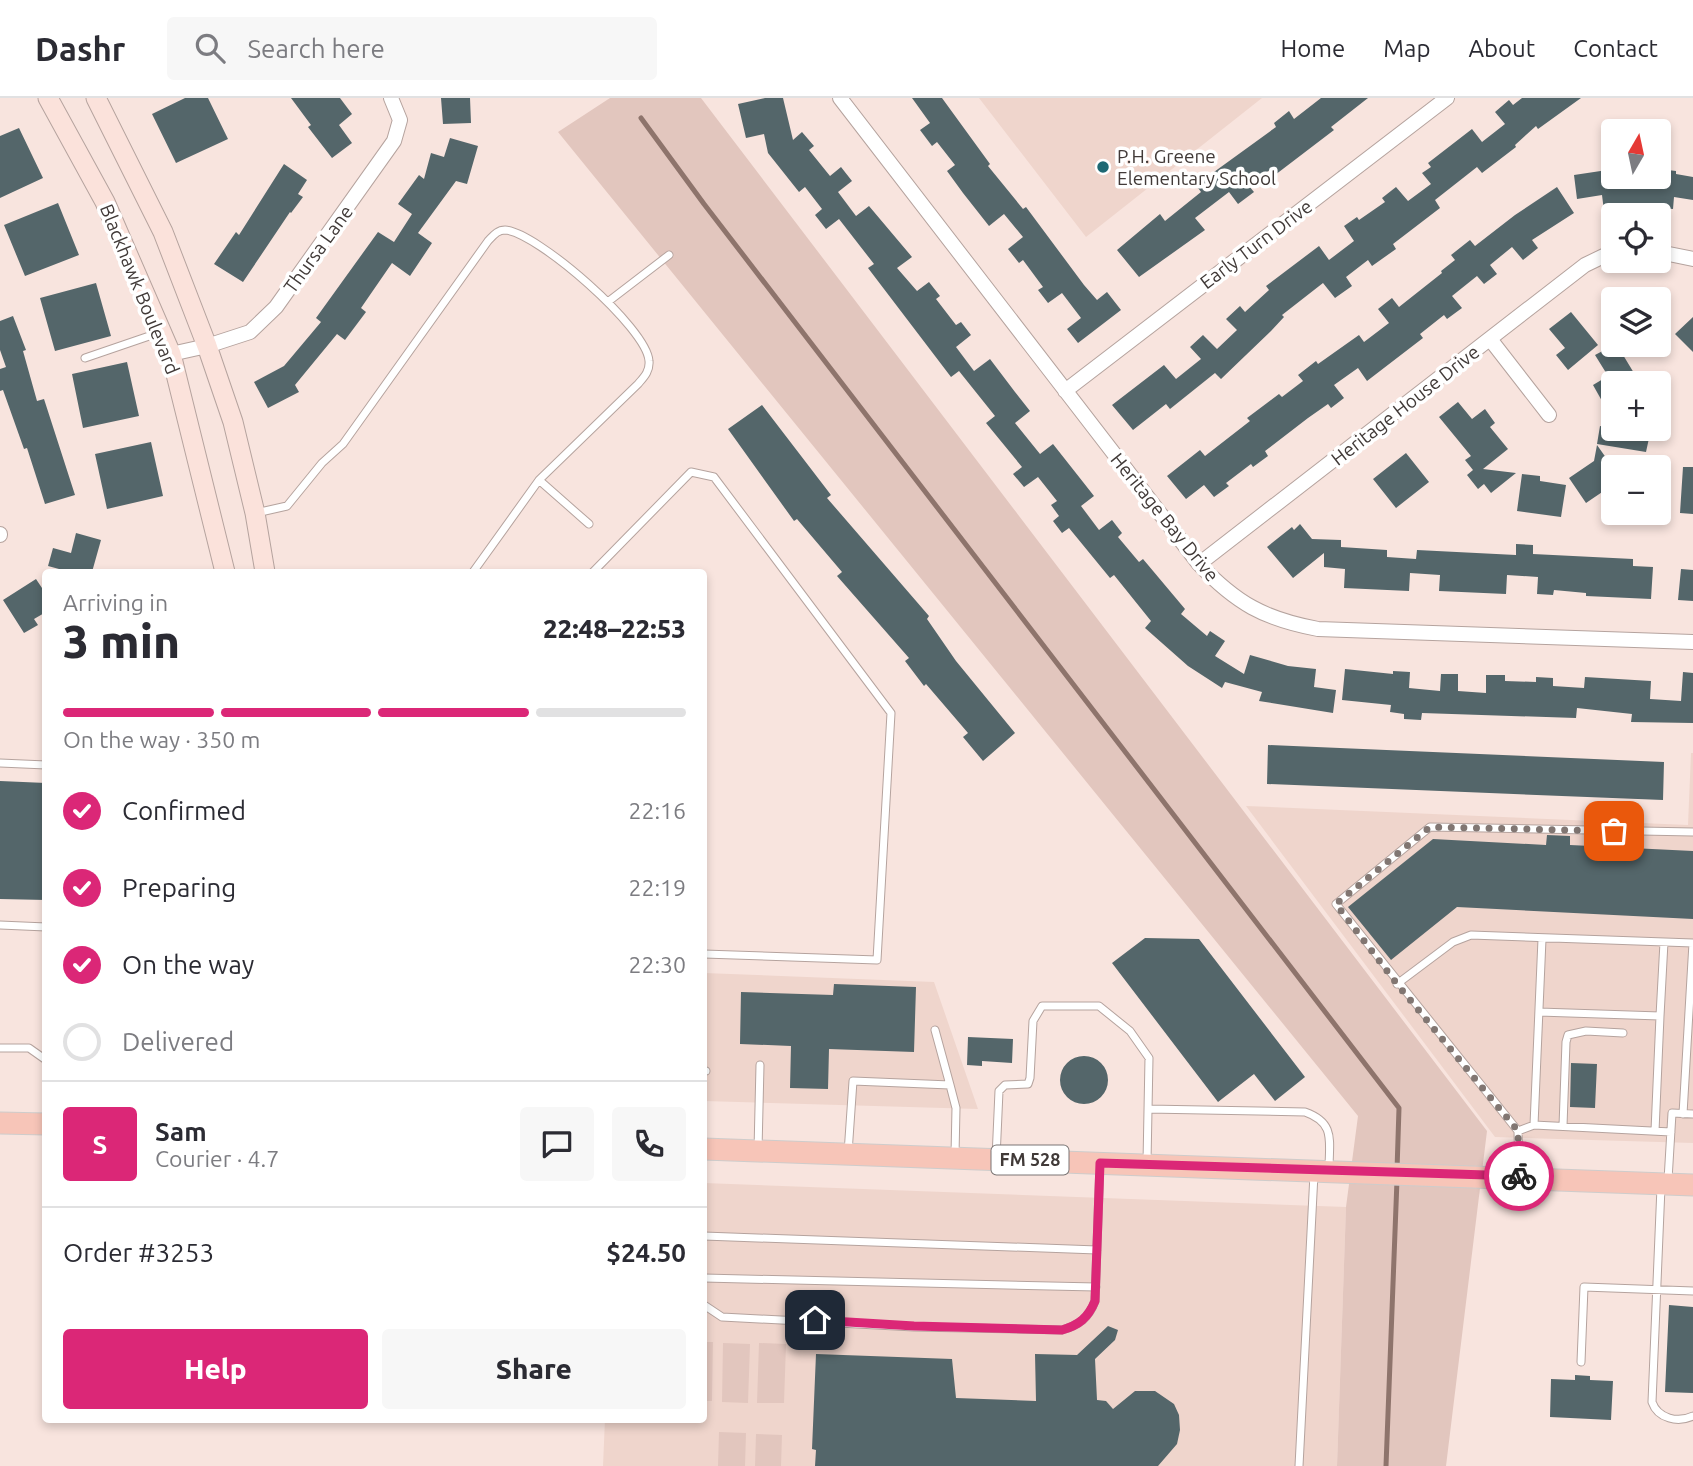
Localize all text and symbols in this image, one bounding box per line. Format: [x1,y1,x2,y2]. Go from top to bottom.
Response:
search box [167,17,657,80]
icon: search [191,29,229,67]
text: Dashr [35,30,125,67]
text: Search here [247,34,385,63]
text: Home [1280,35,1345,62]
text: Map [1383,35,1430,62]
text: About [1468,35,1535,62]
text: Contact [1573,35,1658,62]
north arrow [1601,119,1671,189]
map controls [1601,119,1671,525]
place label: P.H. Greene Elementary School [1117,145,1276,189]
marker: P.H. Greene Elementary School [1095,159,1111,175]
street label: Early Turn Drive [1196,195,1316,293]
street label: Blackhawk Boulevard [96,201,184,377]
street label: Thursa Lane [279,201,357,297]
button: locate [1601,203,1671,273]
button: layers [1601,287,1671,357]
street label: Heritage House Drive [1327,340,1483,470]
button: + [1601,371,1671,441]
street label: Heritage Bay Drive [1106,448,1224,586]
button: − [1601,455,1671,525]
text: Arriving in [63,590,168,615]
text: 22:48–22:53 [543,614,686,643]
text: 3 min [63,615,180,667]
text: On the way · 350 m [63,727,260,752]
icon: check [63,792,101,830]
text: Confirmed [122,796,246,825]
text: 22:16 [628,798,686,823]
pin [1584,801,1644,861]
icon: bag [1595,812,1633,850]
icon: check [63,869,101,907]
text: Preparing [122,873,236,902]
text: 22:19 [628,875,686,900]
icon: check [63,946,101,984]
text: On the way [122,950,254,979]
text: 22:30 [628,952,686,977]
text: Delivered [122,1027,234,1056]
button: chat [520,1107,594,1181]
button: phone [612,1107,686,1181]
text: Sam [155,1117,207,1146]
text: S [93,1130,107,1159]
courier [1484,1141,1554,1211]
text: Courier · 4.7 [155,1146,279,1171]
road number: FM 528 [992,1146,1068,1175]
icon: bike [1500,1157,1538,1195]
text: Order #3253 [63,1238,214,1267]
text: $24.50 [606,1238,686,1267]
pin [785,1290,845,1350]
icon: home [796,1301,834,1339]
button: Help [63,1329,368,1409]
button: Share [382,1329,686,1409]

